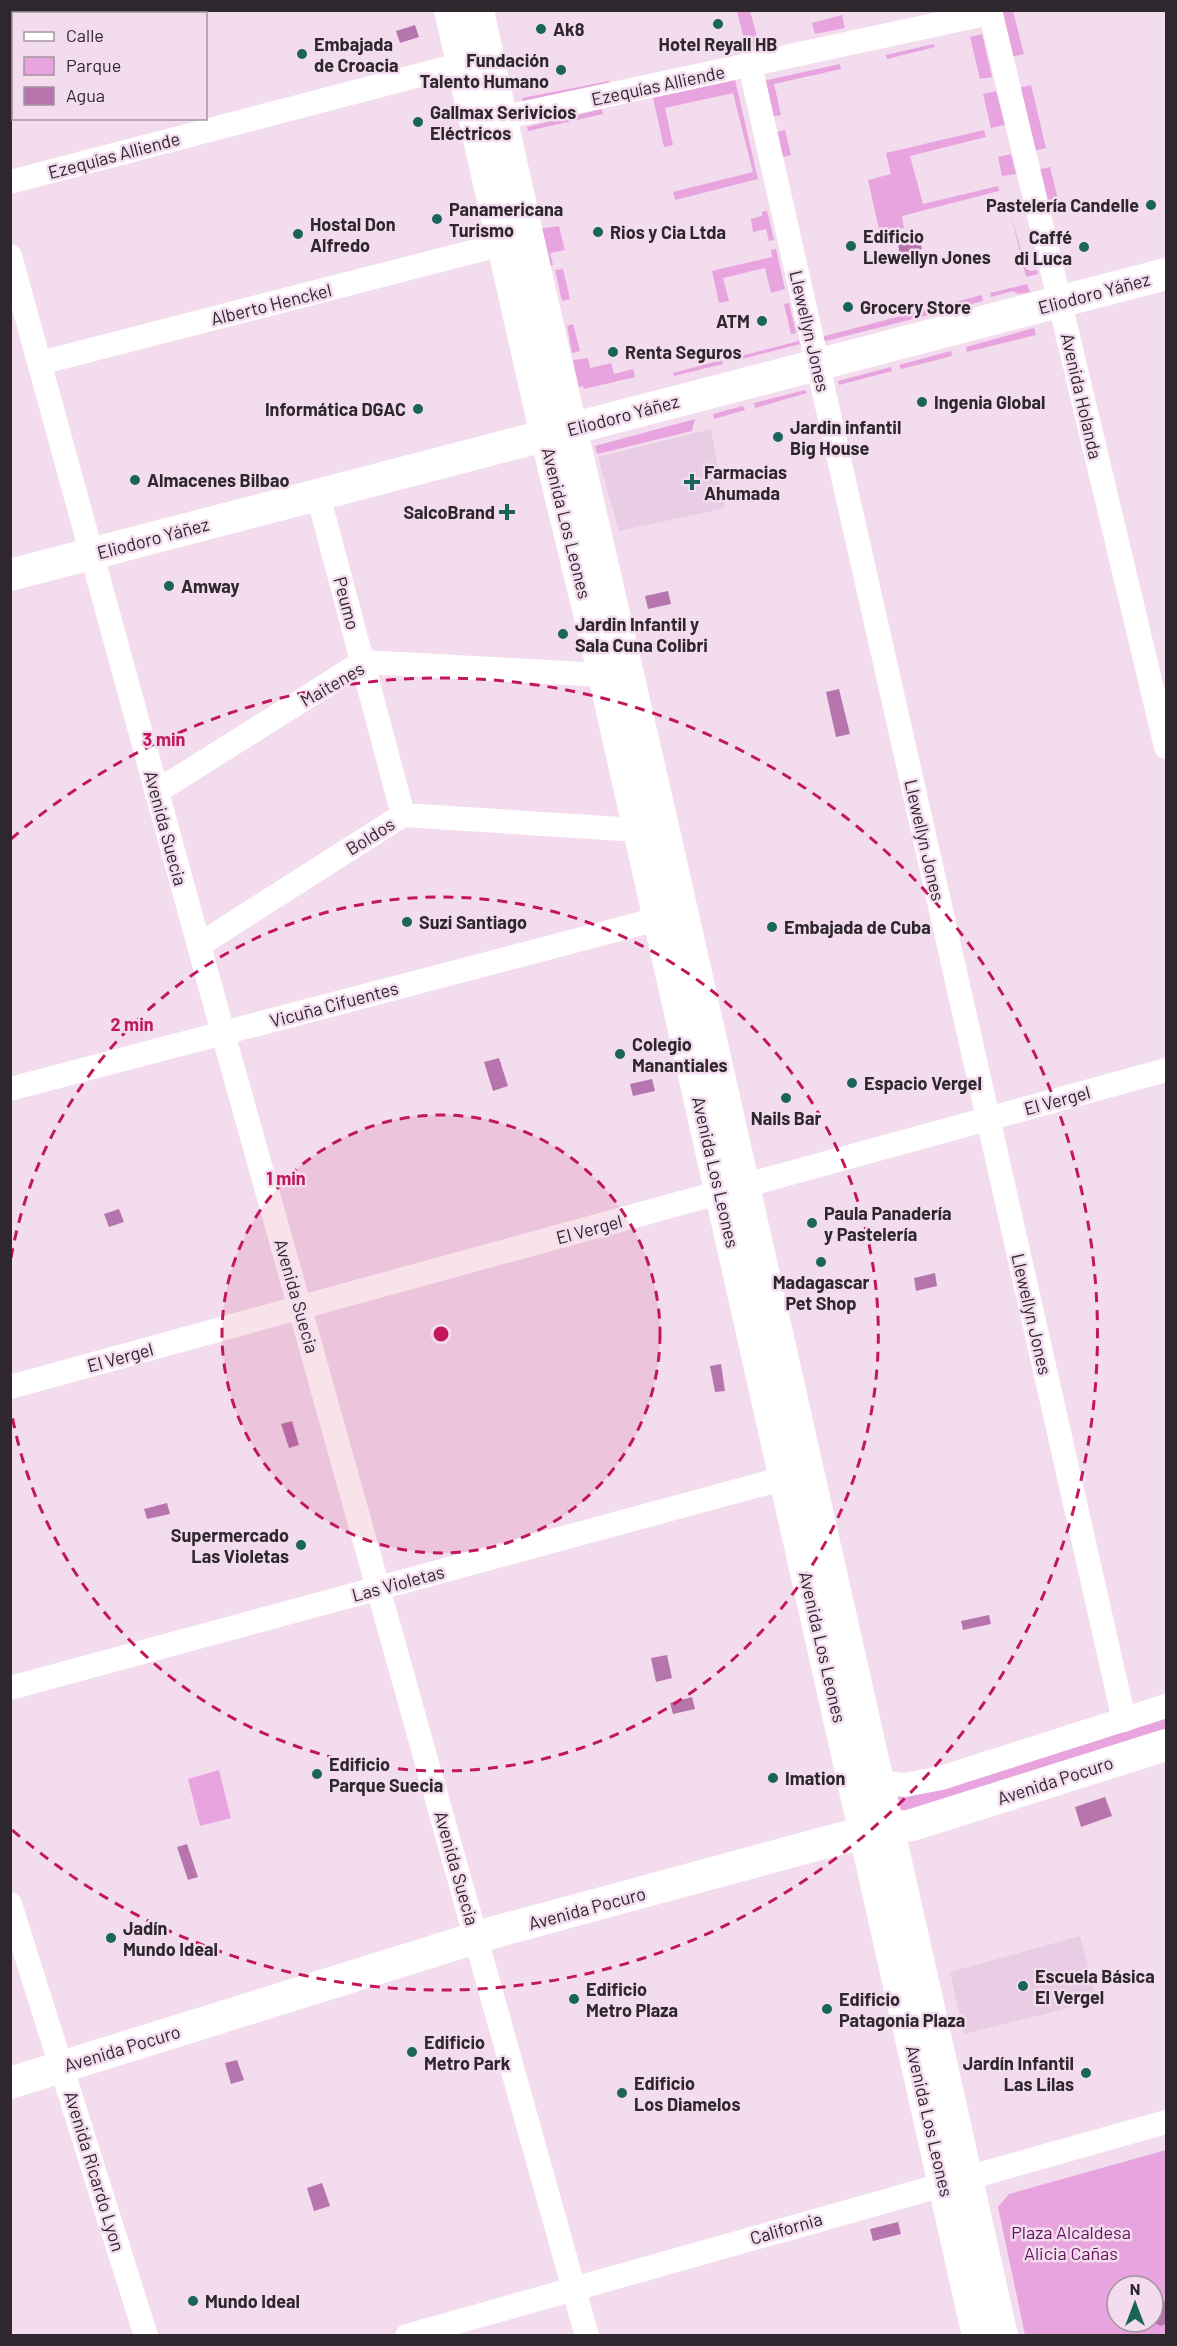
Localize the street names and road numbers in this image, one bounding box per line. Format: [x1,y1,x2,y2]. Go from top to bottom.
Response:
street label: Ezequías Alliende [589,60,727,110]
street label: Ezequías Alliende [46,127,182,183]
street label: Llewellyn Jones [785,268,835,394]
street label: Eliodoro Yáñez [1036,268,1152,318]
street label: Alberto Henckel [208,278,334,330]
street label: Avenida Holanda [1057,331,1107,461]
street label: Eliodoro Yáñez [565,390,681,440]
street label: Avenida Los Leones [538,445,596,601]
street label: Eliodoro Yáñez [95,513,211,563]
street label: Peumo [329,574,365,632]
street label: Maitenes [296,657,368,711]
street label: Avenida Suecia [140,768,192,888]
street label: Llewellyn Jones [900,777,950,903]
street label: Boldos [341,812,399,860]
street label: Vicuña Cifuentes [267,976,401,1032]
street label: El Vergel [1021,1081,1093,1119]
street label: Avenida Los Leones [688,1094,744,1250]
street label: El Vergel [553,1210,625,1248]
street label: Avenida Suecia [270,1236,324,1356]
street label: Llewellyn Jones [1007,1251,1057,1377]
street label: El Vergel [84,1338,156,1376]
street label: Las Violetas [349,1560,447,1606]
street label: Avenida Los Leones [795,1569,851,1725]
street label: Avenida Pocuro [994,1751,1116,1809]
street label: Avenida Suecia [430,1808,484,1928]
street label: Avenida Pocuro [526,1882,648,1934]
street label: Avenida Pocuro [61,2020,183,2076]
street label: Avenida Los Leones [902,2043,958,2199]
street label: Avenida Ricardo Lyon [60,2088,130,2254]
street label: California [747,2207,825,2249]

